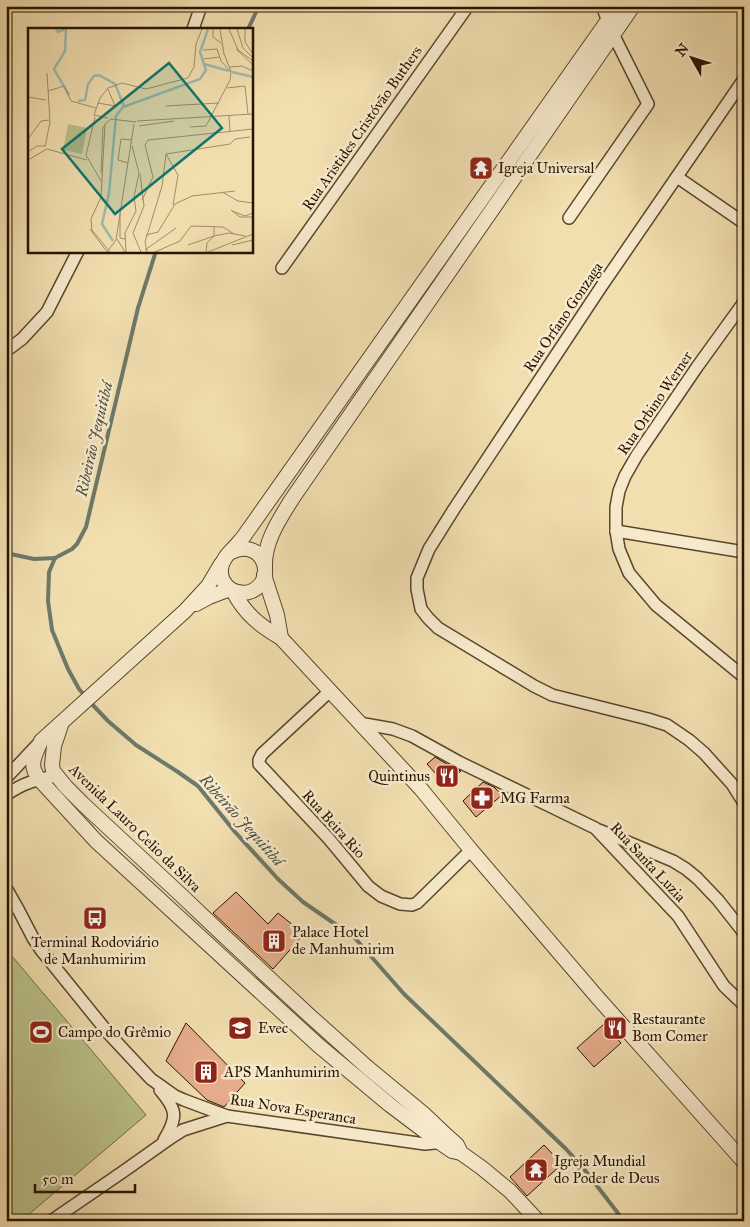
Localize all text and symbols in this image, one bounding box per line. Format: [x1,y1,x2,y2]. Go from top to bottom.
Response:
inset map [28,28,252,252]
north arrow [668,32,718,82]
text: N [672,40,693,60]
street label: Rua Aristides Cristóvão Buthers [298,42,426,214]
temple icon: Igreja Universal [468,155,494,181]
place label: Igreja Universal [498,159,596,177]
street label: Rua Orfano Gonzaga [520,258,607,375]
street label: Rua Orbino Werner [614,348,696,458]
water label: Ribeirão Jequitibá [71,377,117,499]
street label: Avenida Lauro Celio da Silva [65,759,205,896]
restaurant icon: Quintinus [434,763,460,789]
place label: Quintinus [368,767,430,785]
water label: Ribeirão Jequitibá [195,769,290,872]
pharmacy icon: MG Farma [469,785,495,811]
street label: Rua Beira Rio [299,786,370,862]
place label: MG Farma [500,789,570,807]
street label: Rua Santa Luzia [607,818,690,906]
bus stop icon: Terminal Rodoviário de Manhumirim [82,905,108,931]
place label: Palace Hotel de Manhumirim [292,923,395,958]
building icon: Palace Hotel de Manhumirim [261,928,287,954]
place label: Terminal Rodoviário de Manhumirim [31,933,159,968]
place label: Restaurante Bom Comer [632,1010,708,1045]
school or university icon: Evec [227,1015,253,1041]
restaurant icon: Restaurante Bom Comer [602,1015,628,1041]
sports icon: Campo do Grêmio [28,1019,54,1045]
place label: Evec [258,1019,288,1037]
place label: Campo do Grêmio [58,1023,171,1041]
building icon: APS Manhumirim [193,1059,219,1085]
place label: APS Manhumirim [223,1063,340,1081]
street label: Rua Nova Esperanca [229,1090,358,1128]
place label: Igreja Mundial do Poder de Deus [554,1152,660,1187]
temple icon: Igreja Mundial do Poder de Deus [523,1157,549,1183]
scale bar [35,1162,135,1194]
text: 50 m [42,1170,74,1188]

